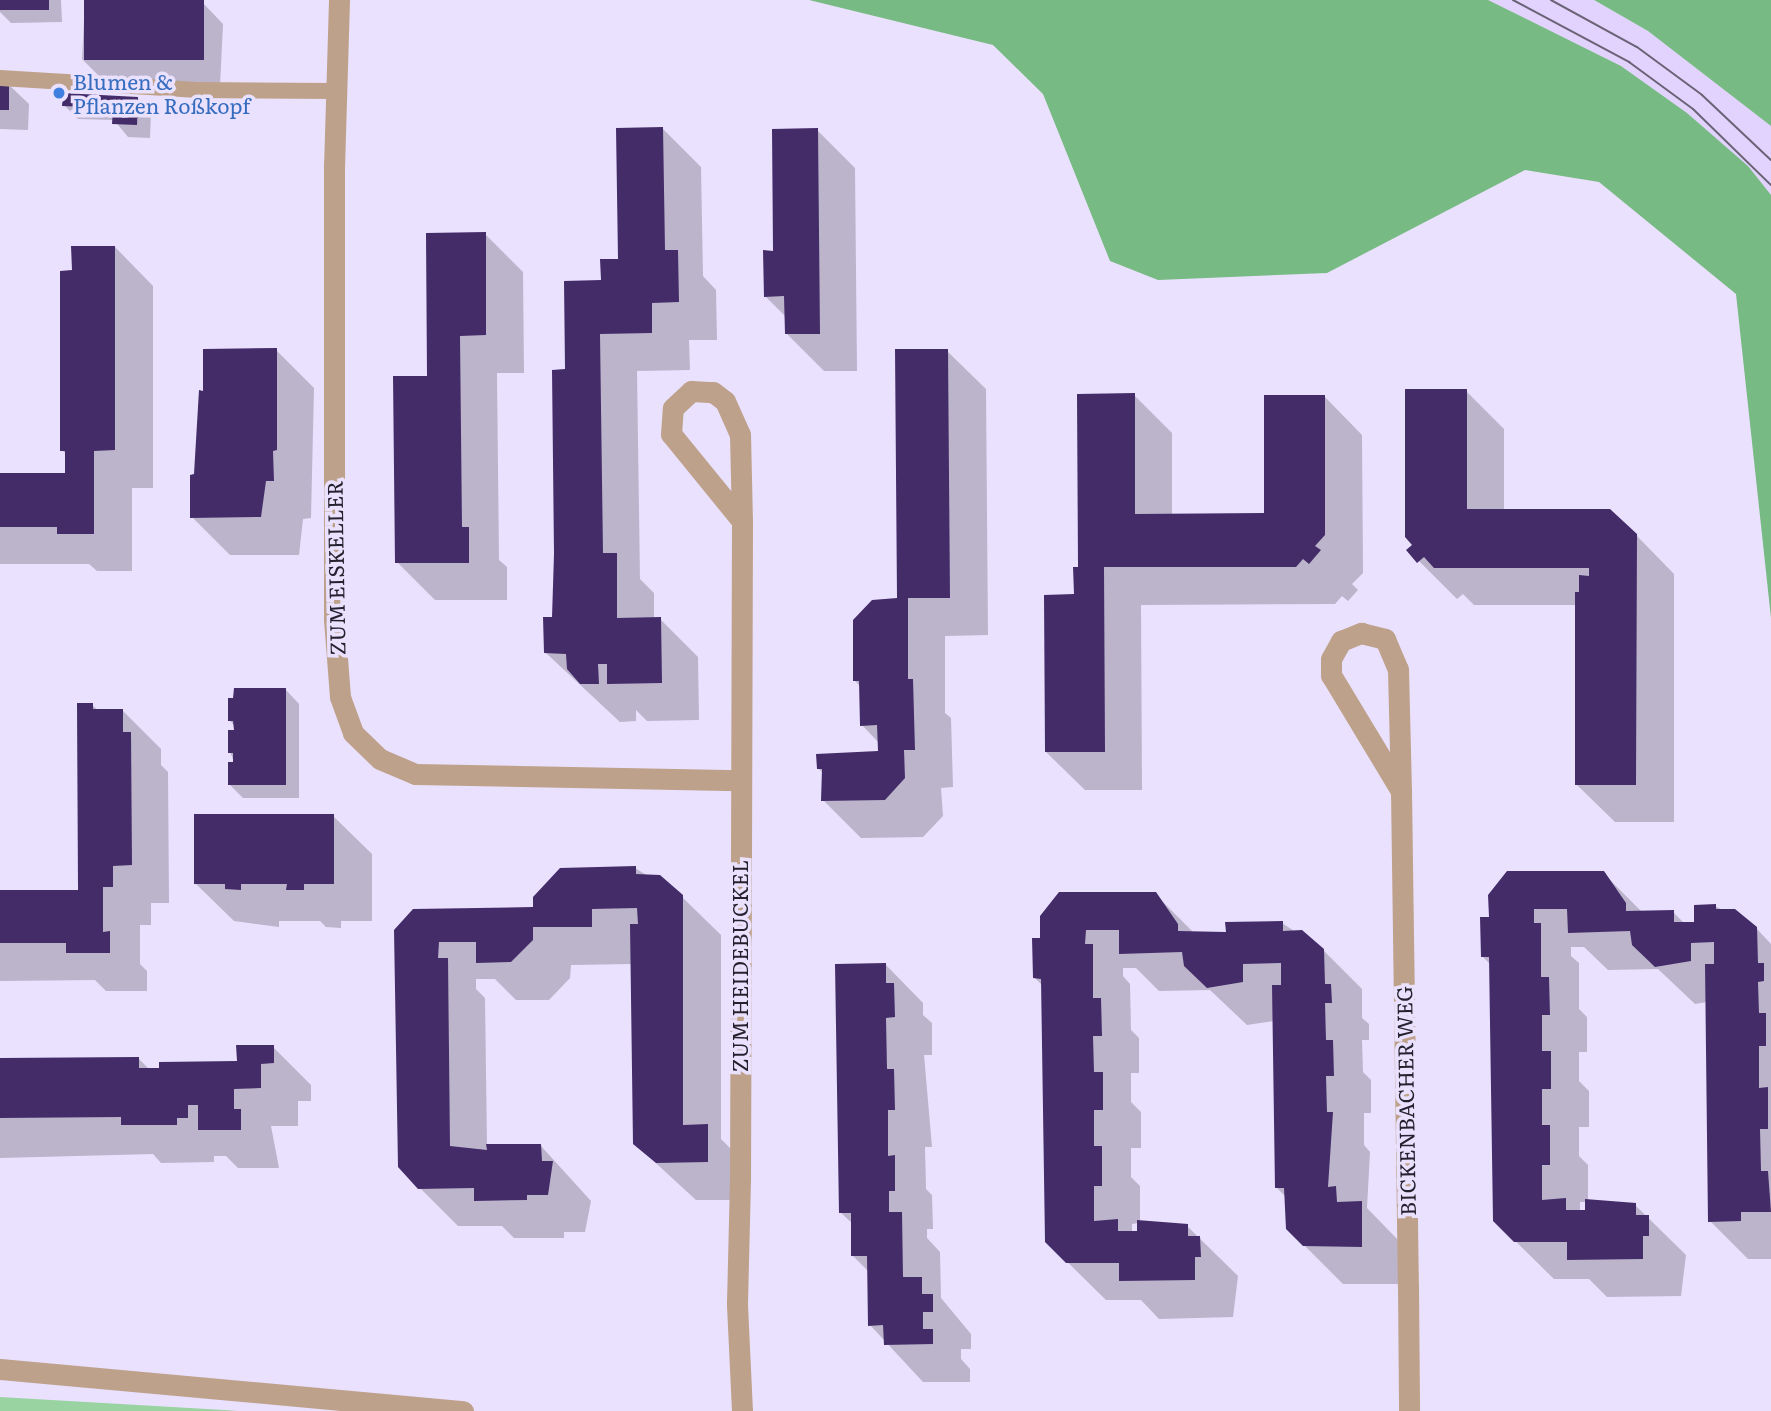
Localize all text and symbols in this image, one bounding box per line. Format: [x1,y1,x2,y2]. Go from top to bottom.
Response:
place label: Blumen & Pflanzen Roßkopf [73,68,250,118]
marker: Blumen & Pflanzen Roßkopf [51,85,67,101]
street label: ZUM EISKELLER [321,480,349,656]
street label: ZUM HEIDEBUCKEL [726,860,752,1072]
street label: BICKENBACHER WEG [1390,986,1420,1216]

